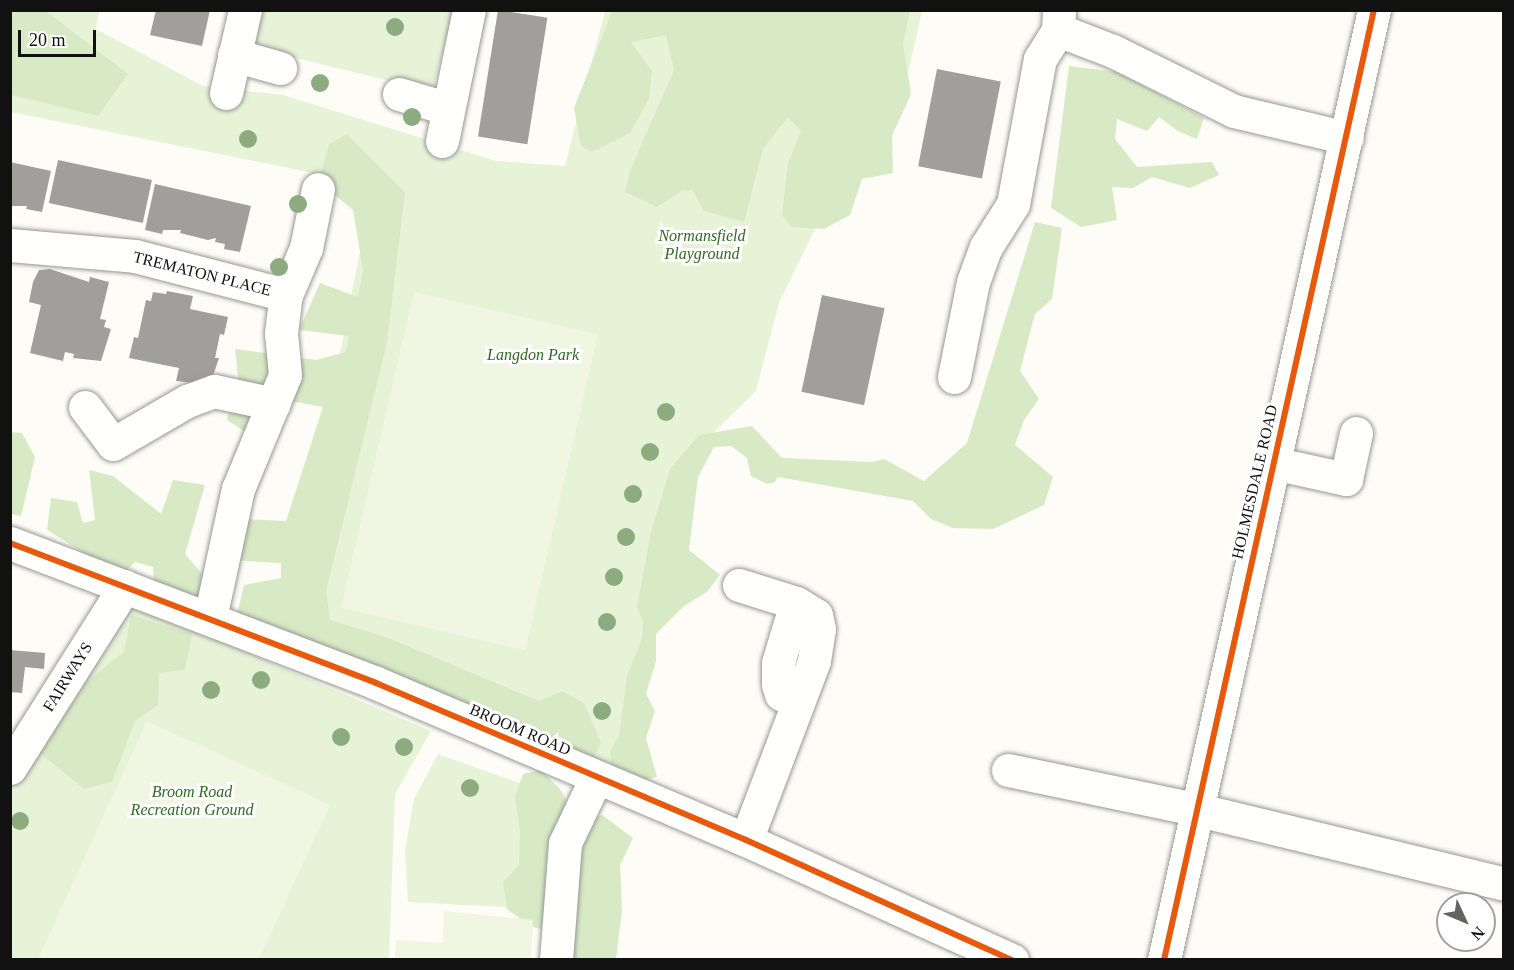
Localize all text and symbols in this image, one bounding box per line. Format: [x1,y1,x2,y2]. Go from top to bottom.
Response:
scale bar [21,18,99,56]
text: 20 m [29,30,66,50]
park label: Normansfield Playground [658,226,746,264]
street label: TREMATON PLACE [131,248,273,300]
park label: Langdon Park [487,345,579,365]
street label: HOLMESDALE ROAD [1228,403,1282,561]
street label: FAIRWAYS [39,639,97,715]
street label: BROOM ROAD [467,700,573,760]
park label: Broom Road Recreation Ground [131,782,253,820]
north arrow [1436,892,1496,952]
text: N [1468,923,1488,944]

